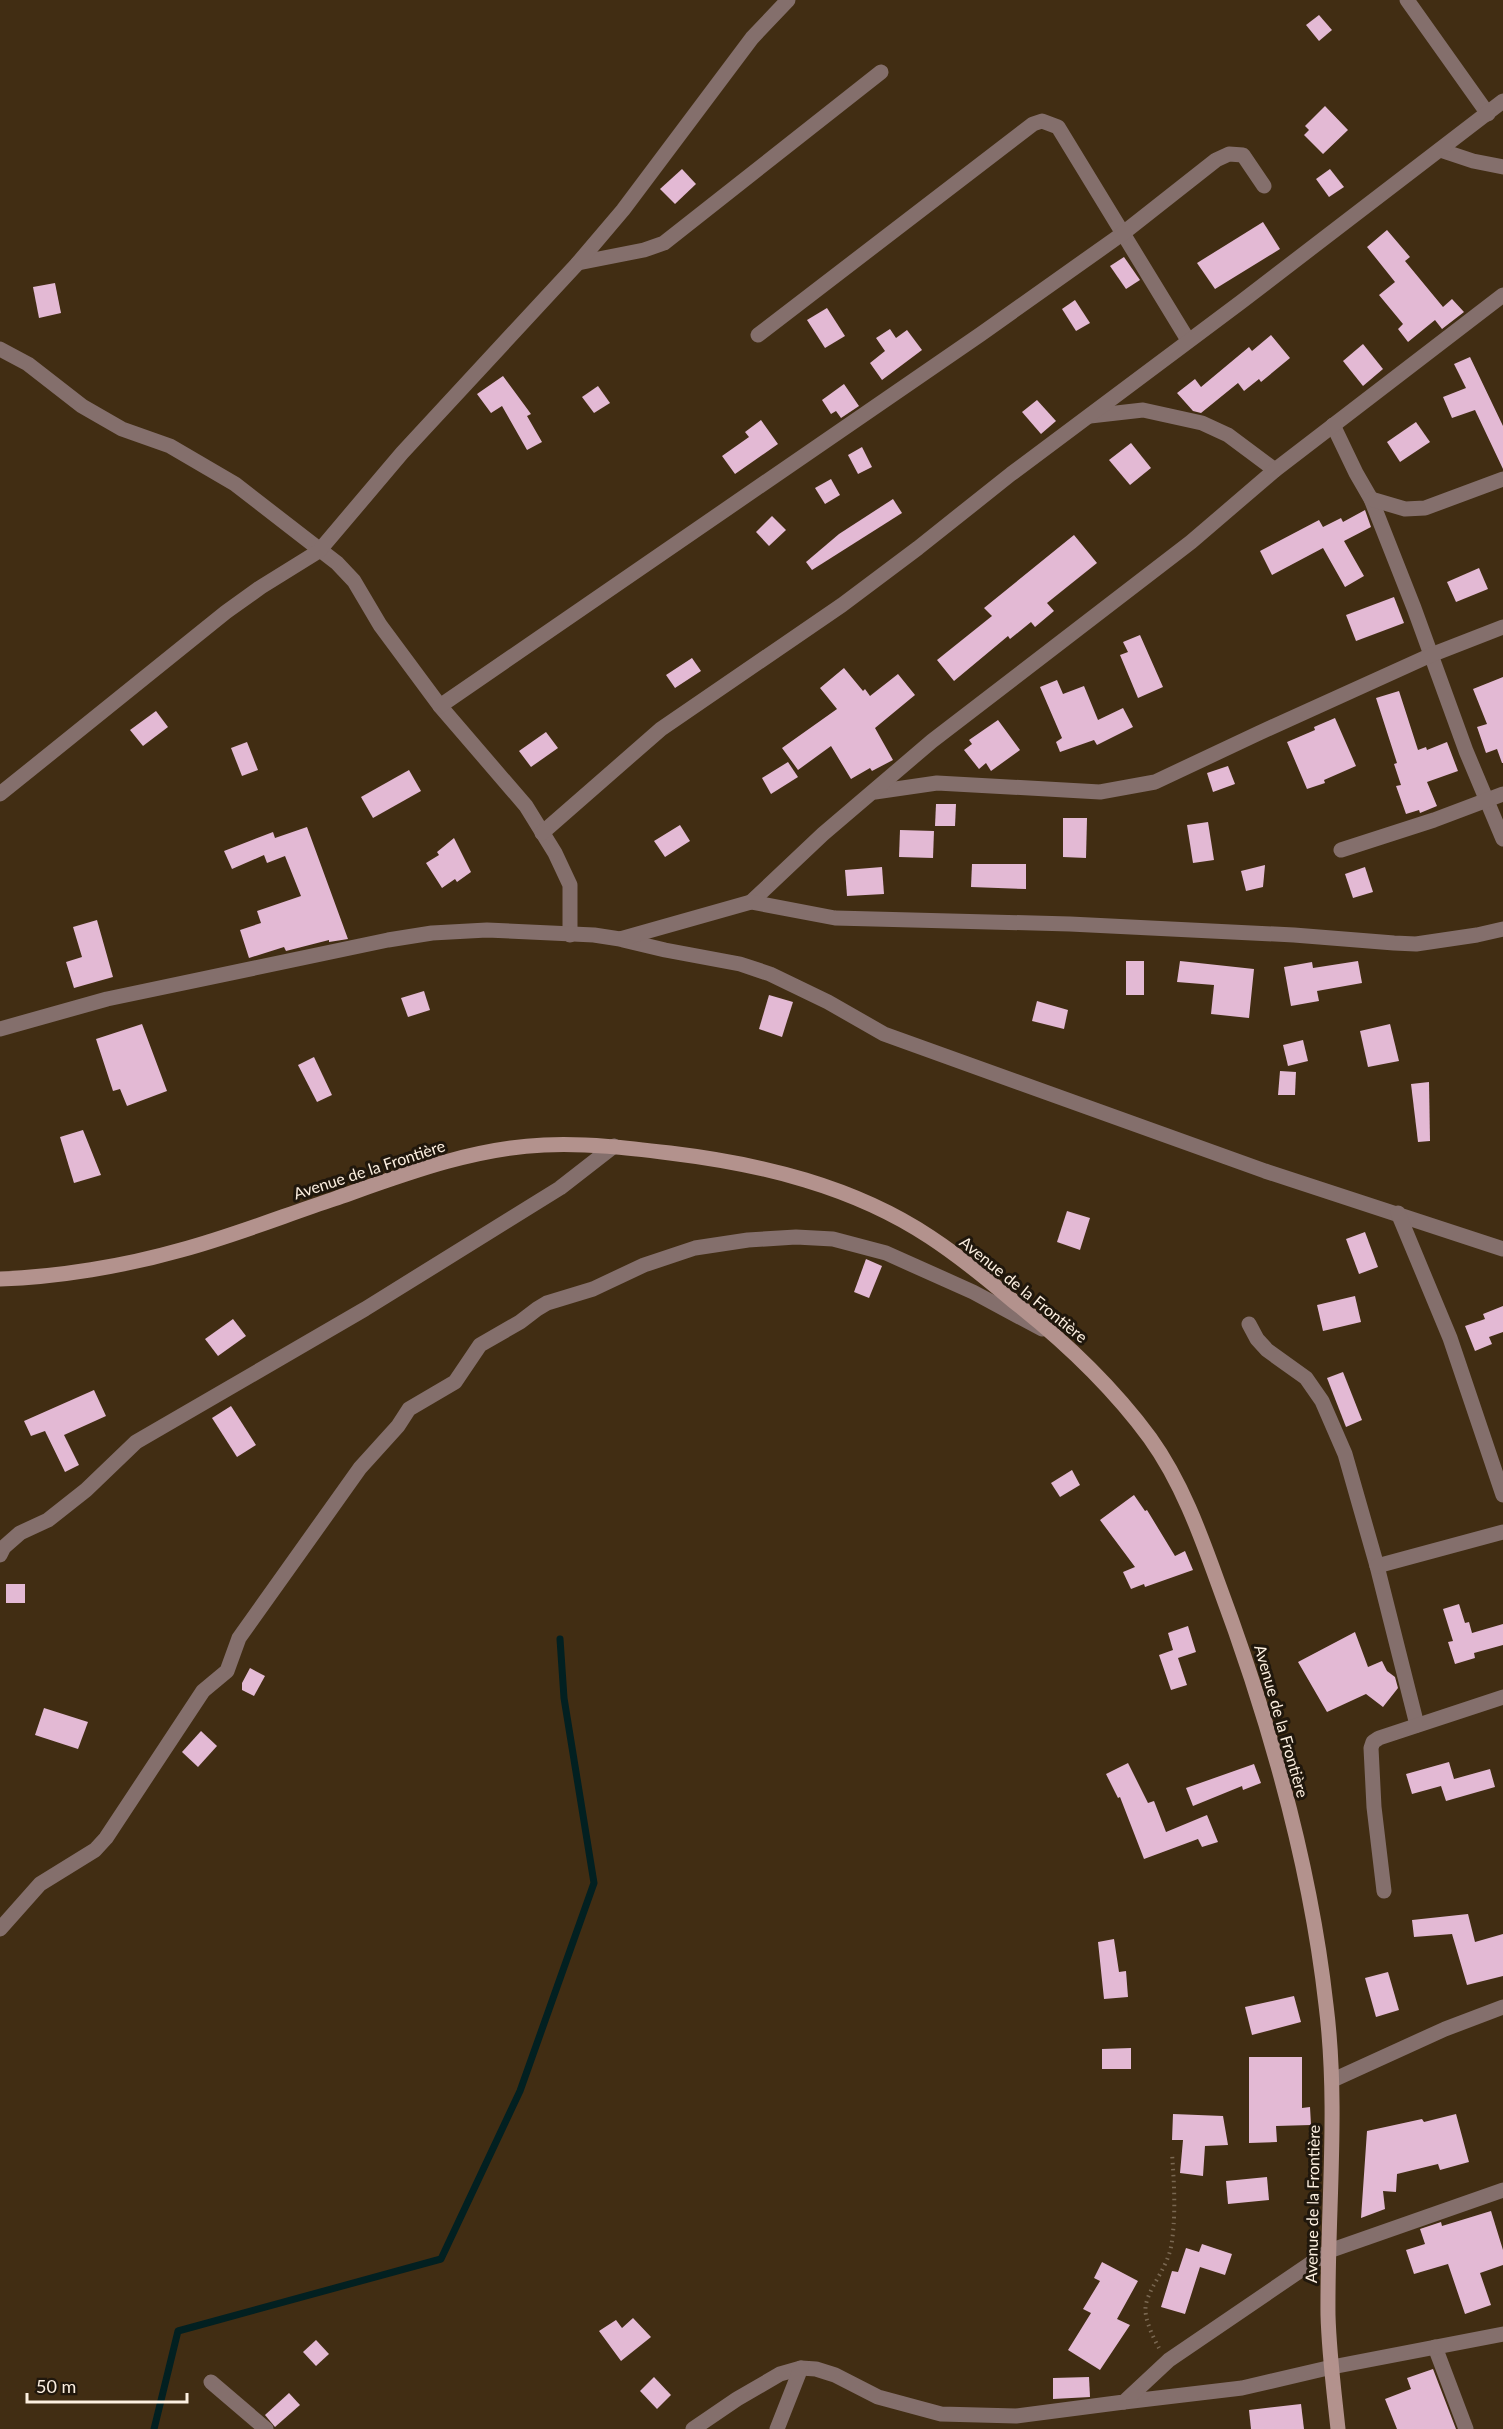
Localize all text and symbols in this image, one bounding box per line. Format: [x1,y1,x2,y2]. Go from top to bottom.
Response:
street label: Avenue de la Frontière [291,1135,447,1203]
street label: Avenue de la Frontière [956,1232,1092,1346]
street label: Avenue de la Frontière [1251,1642,1313,1800]
street label: Avenue de la Frontière [1301,2125,1323,2283]
scale bar [27,2366,188,2404]
text: 50 m [36,2375,76,2397]

